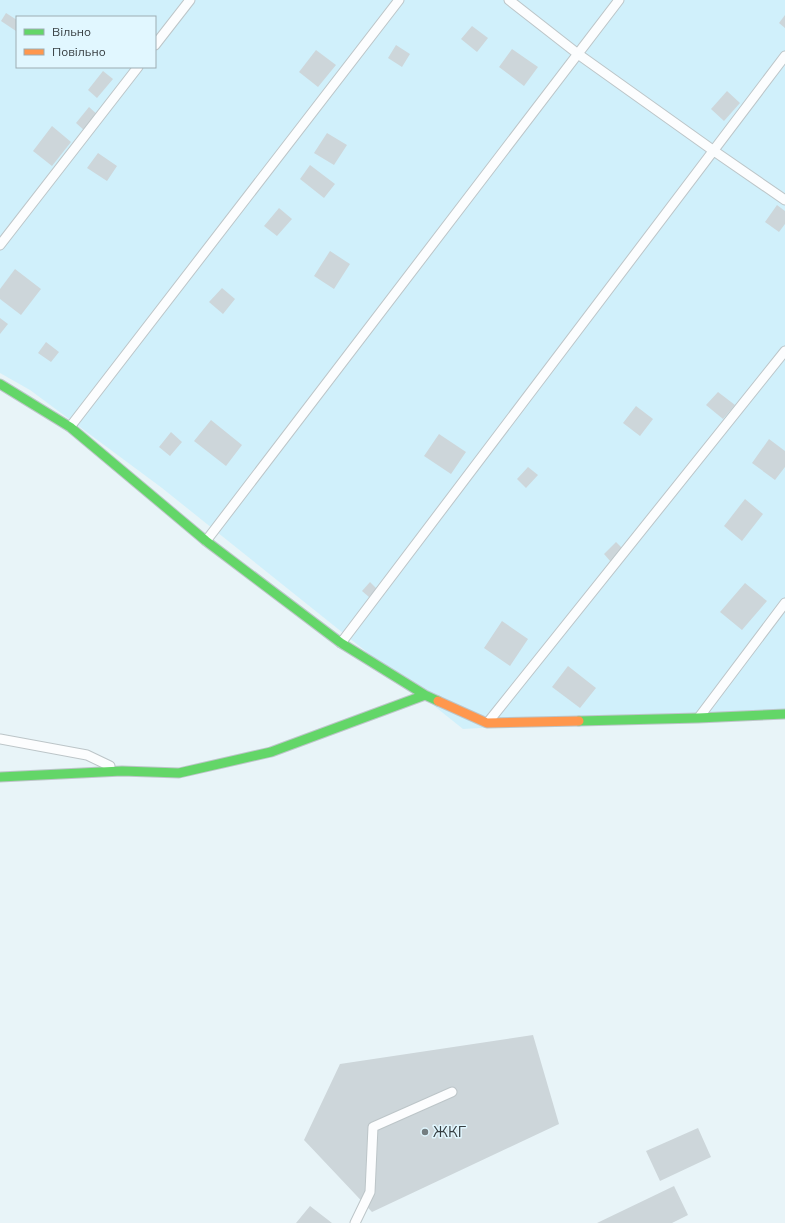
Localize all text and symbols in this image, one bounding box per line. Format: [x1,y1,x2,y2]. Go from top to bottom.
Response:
legend [16,16,156,68]
text: Вільно [52,24,91,39]
text: Повільно [52,44,106,59]
place label: ЖКГ [433,1122,467,1141]
marker: ЖКГ [420,1127,430,1137]

